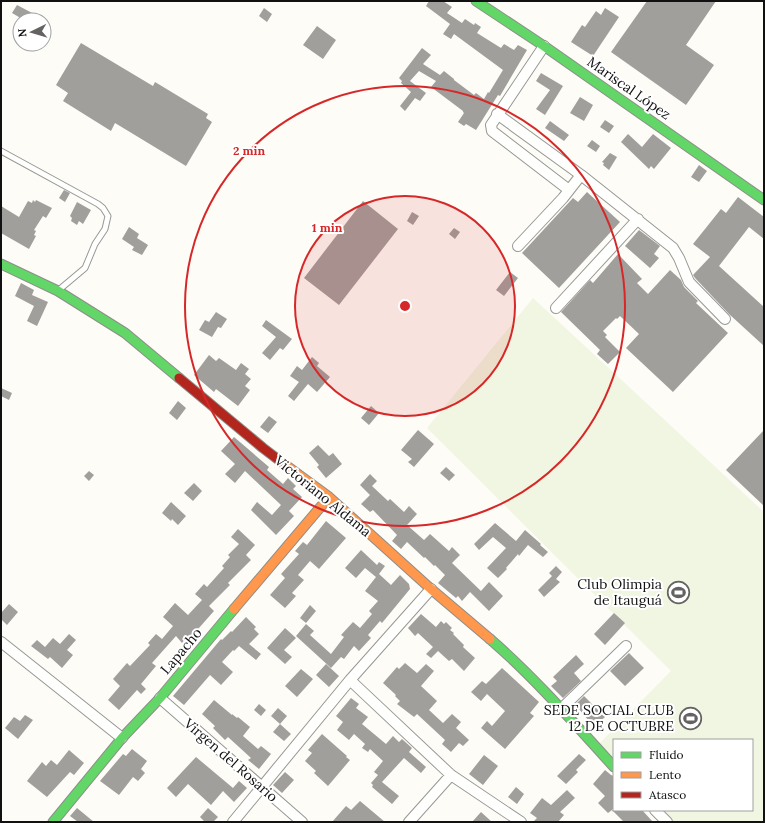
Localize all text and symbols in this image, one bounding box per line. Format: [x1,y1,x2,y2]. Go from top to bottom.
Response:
north arrow [12,12,52,52]
text: N [15,28,29,38]
street label: Mariscal López [584,52,674,124]
text: 2 min [233,143,265,158]
text: 1 min [312,220,343,235]
centre of rings [398,299,412,313]
street label: Victoriano Aldama [270,451,375,541]
place label: Club Olimpia de Itauguá [577,575,662,609]
sports icon: Club Olimpia de Itauguá [665,579,691,605]
street label: Lapacho [156,624,206,678]
place label: SEDE SOCIAL CLUB 12 DE OCTUBRE [544,701,674,735]
sports icon: SEDE SOCIAL CLUB 12 DE OCTUBRE [677,705,703,731]
street label: Virgen del Rosario [180,714,282,806]
legend [613,739,753,811]
text: Fluido [649,747,684,762]
text: Lento [649,767,681,782]
text: Atasco [648,787,686,802]

